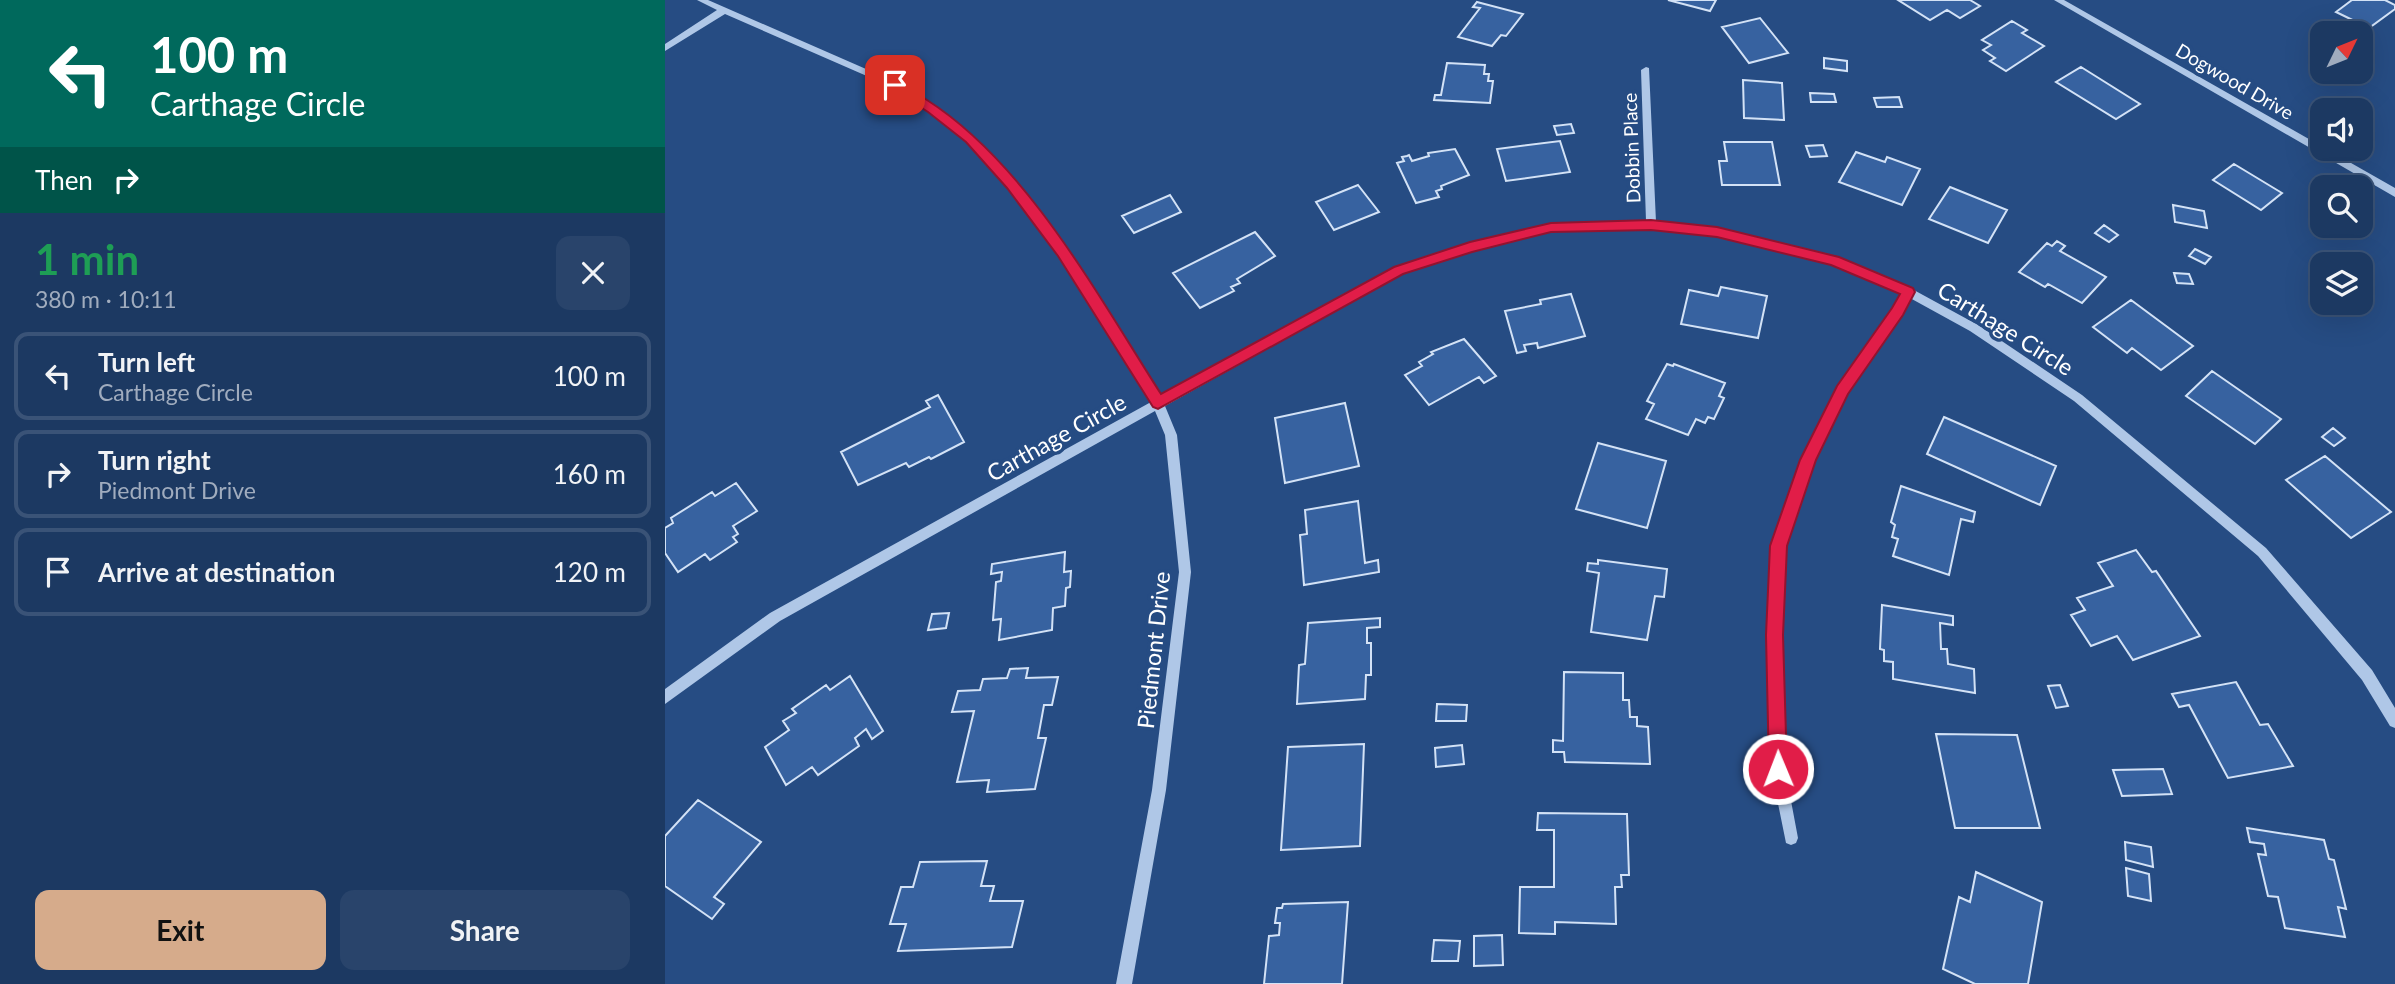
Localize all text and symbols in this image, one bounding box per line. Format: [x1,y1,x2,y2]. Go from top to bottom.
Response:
north arrow [2310,21,2373,84]
map controls [2310,21,2373,315]
text: 100 m [150,25,288,83]
icon: left [35,28,126,119]
street label: Dogwood Drive [2172,38,2298,124]
pin [865,55,925,115]
icon: arrive [876,66,914,104]
text: Carthage Circle [150,84,365,123]
street label: Dobbin Place [1618,92,1644,204]
button: sound [2310,98,2373,161]
icon: right [107,161,145,199]
text: Then [35,164,93,196]
button: search [2310,175,2373,238]
text: 1 min [35,234,139,284]
button: close [556,236,630,310]
button: layers [2310,252,2373,315]
street label: Carthage Circle [1933,275,2079,381]
text: 380 m · 10:11 [35,285,177,313]
text: Turn left [98,346,195,378]
icon: left [39,357,77,395]
text: 100 m [553,360,626,392]
text: Carthage Circle [98,378,253,406]
street label: Carthage Circle [982,387,1130,487]
text: Turn right [98,444,211,476]
icon: right [39,455,77,493]
text: 160 m [553,458,626,490]
text: Piedmont Drive [98,476,256,504]
icon: arrive [39,553,77,591]
text: Arrive at destination [98,556,335,588]
text: 120 m [553,556,626,588]
street label: Piedmont Drive [1131,570,1175,730]
position arrow [1741,732,1815,806]
button: Exit [35,890,326,970]
button: Share [340,890,630,970]

